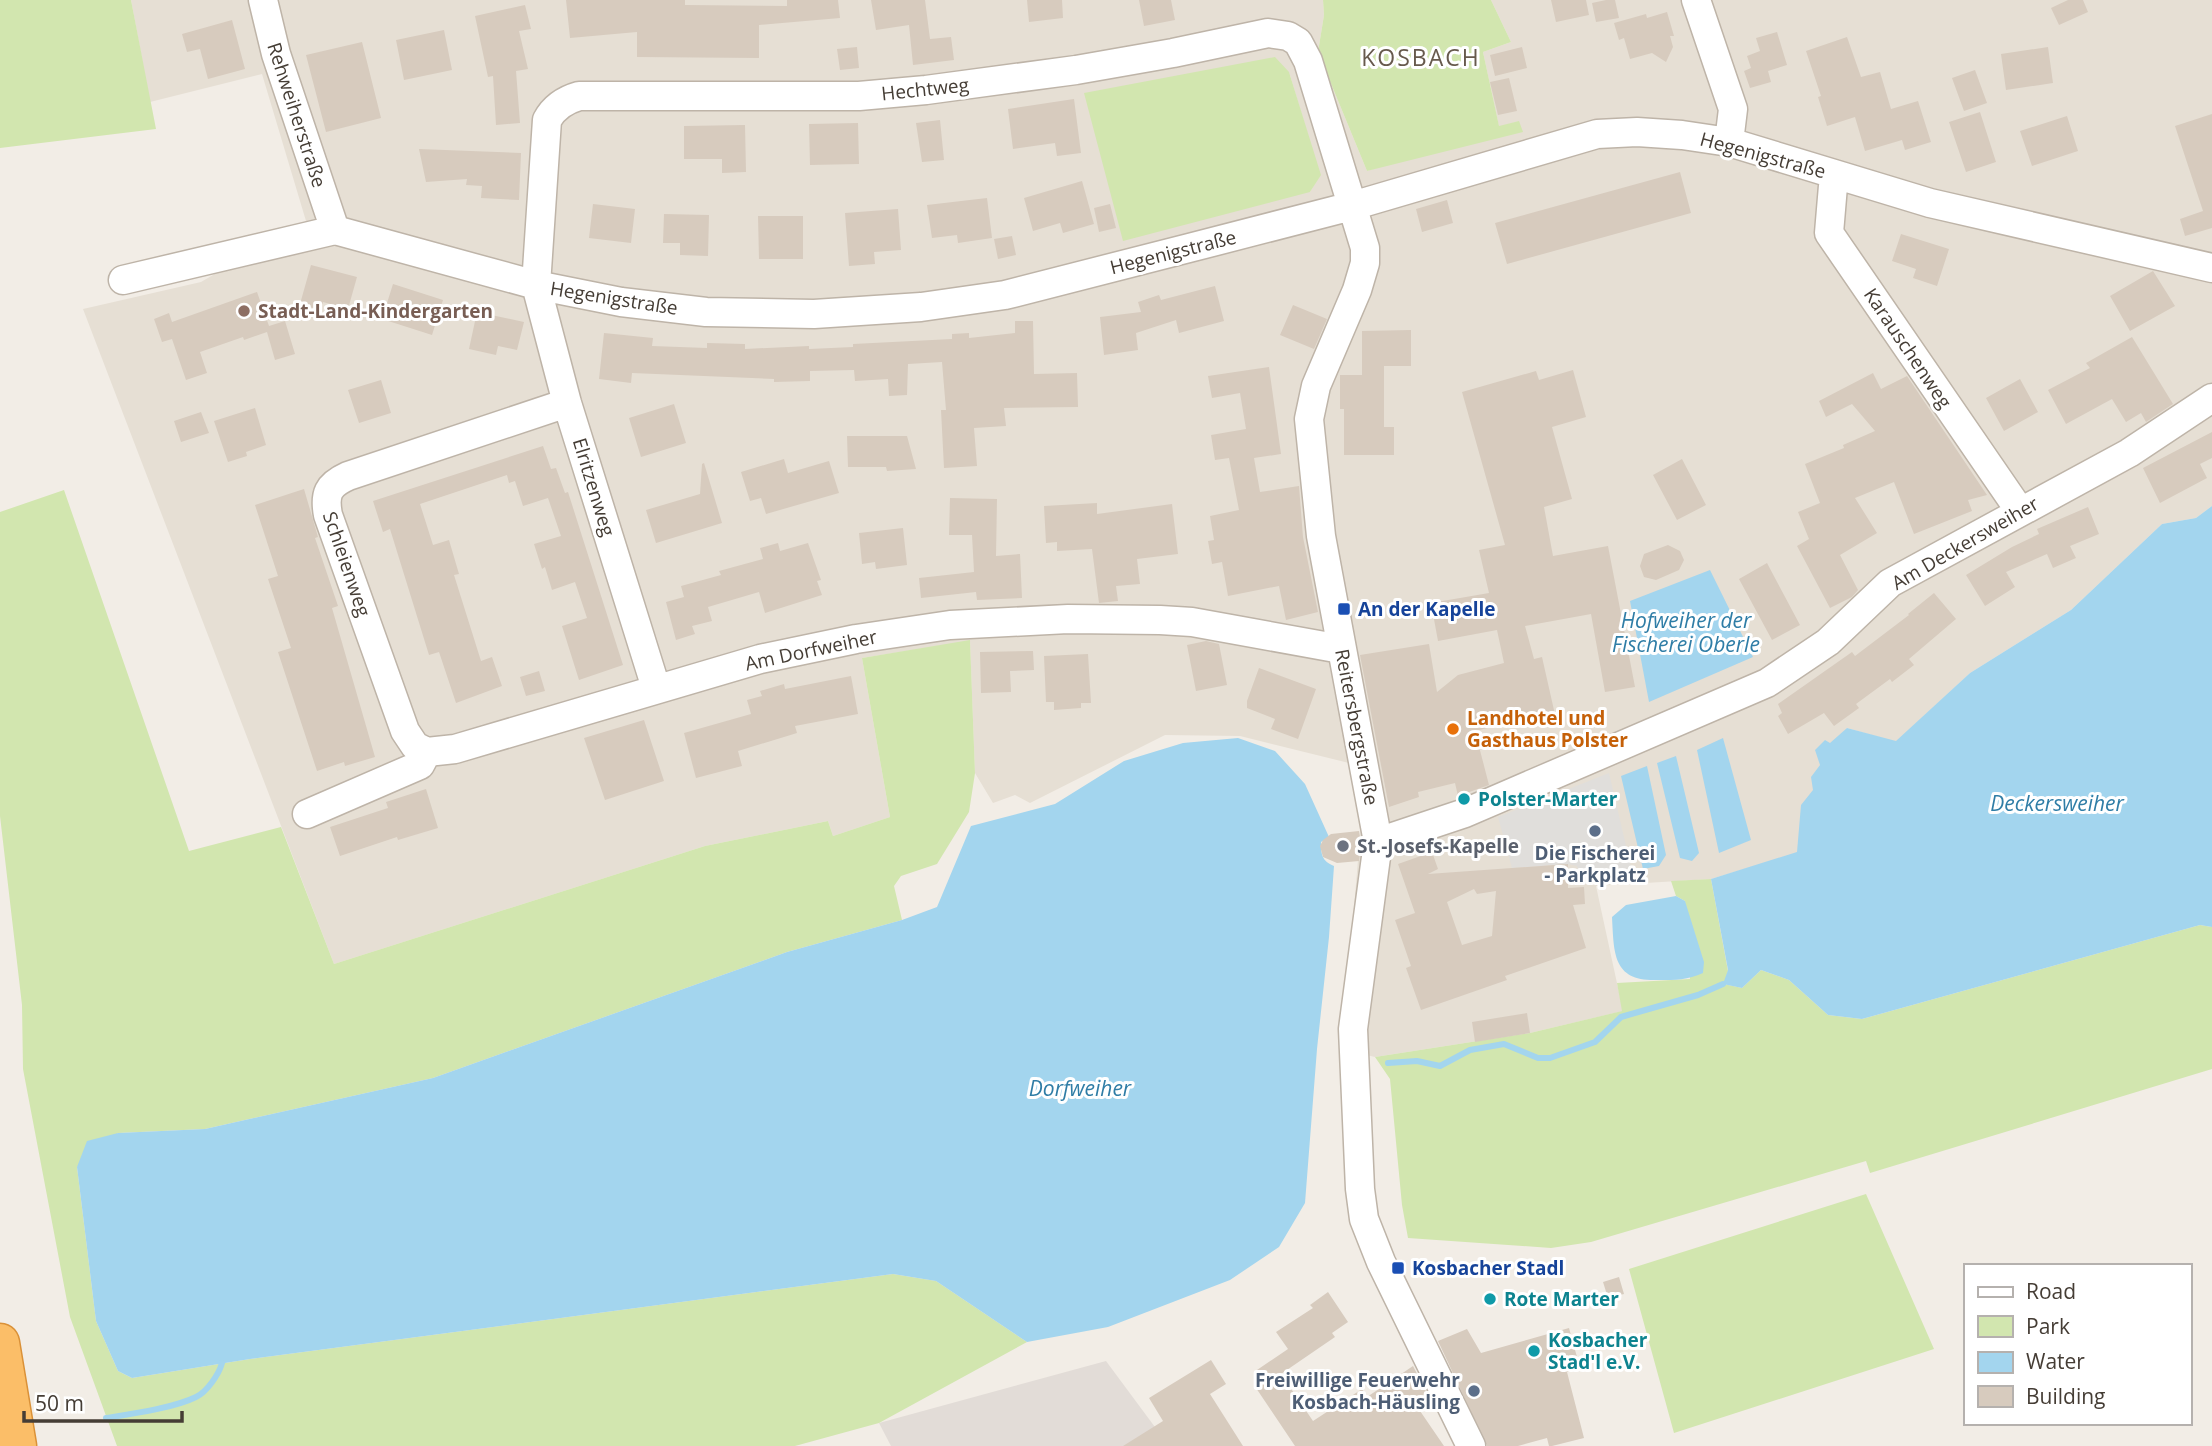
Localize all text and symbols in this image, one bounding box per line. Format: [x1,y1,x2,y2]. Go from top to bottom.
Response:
street label: Rehweiherstraße [261,39,333,191]
district label: KOSBACH [1361,41,1481,73]
street label: Hechtweg [880,71,970,107]
street label: Hegenigstraße [1697,126,1829,184]
street label: Hegenigstraße [1107,224,1239,280]
street label: Hegenigstraße [548,275,680,321]
street label: Karauschenweg [1858,283,1958,413]
place label: Stadt-Land-Kindergarten [258,298,493,324]
marker: Stadt-Land-Kindergarten [236,303,252,319]
street label: Elritzenweg [567,435,621,539]
street label: Am Deckersweiher [1887,490,2044,596]
street label: Schleienweg [317,508,377,620]
place label: An der Kapelle [1358,596,1496,622]
marker: An der Kapelle [1336,601,1352,617]
water label: Hofweiher der Fischerei Oberle [1612,606,1760,658]
street label: Am Dorfweiher [743,623,880,677]
street label: Reitersbergstraße [1329,647,1385,807]
place label: Landhotel und Gasthaus Polster [1467,705,1628,753]
marker: Landhotel und Gasthaus Polster [1445,721,1461,737]
place label: Polster-Marter [1478,786,1618,812]
water label: Deckersweiher [1990,789,2125,817]
marker: Polster-Marter [1456,791,1472,807]
marker: Die Fischerei - Parkplatz [1587,823,1603,839]
place label: St.-Josefs-Kapelle [1357,833,1519,859]
marker: St.-Josefs-Kapelle [1335,838,1351,854]
place label: Die Fischerei - Parkplatz [1535,840,1655,888]
water label: Dorfweiher [1029,1074,1132,1102]
place label: Kosbacher Stadl [1412,1255,1564,1281]
marker: Kosbacher Stadl [1390,1260,1406,1276]
legend [1964,1264,2191,1425]
text: Road [2026,1277,2076,1305]
place label: Rote Marter [1504,1286,1619,1312]
marker: Rote Marter [1482,1291,1498,1307]
text: Park [2026,1312,2070,1340]
place label: Kosbacher Stad'l e.V. [1548,1327,1648,1375]
marker: Kosbacher Stad'l e.V. [1526,1343,1542,1359]
text: Water [2026,1347,2085,1375]
place label: Freiwillige Feuerwehr Kosbach-Häusling [1255,1367,1460,1415]
scale bar [24,1380,182,1424]
text: Building [2026,1382,2105,1410]
marker: Freiwillige Feuerwehr Kosbach-Häusling [1466,1383,1482,1399]
text: 50 m [35,1389,84,1417]

